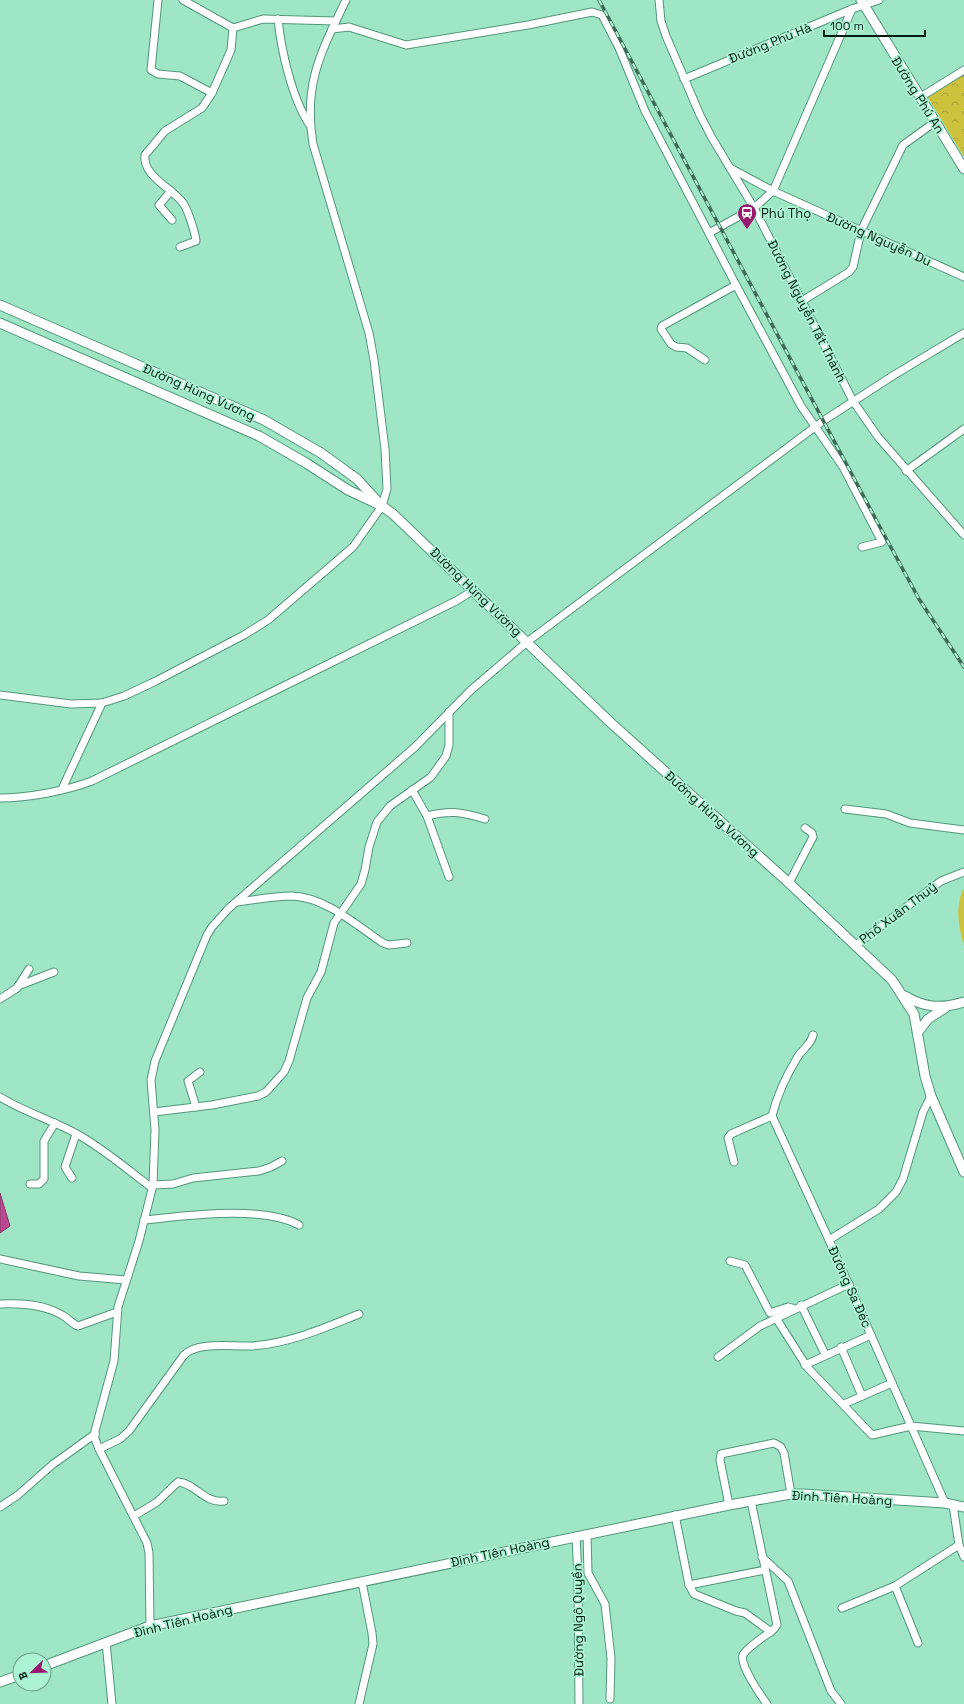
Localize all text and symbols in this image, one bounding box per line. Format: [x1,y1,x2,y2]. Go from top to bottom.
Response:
scale bar [824,12,925,38]
street label: Đường Phú Hà [726,18,814,67]
text: 100 m [830,18,864,34]
street label: Đường Phú An [888,53,948,137]
station icon: Phú Thọ [736,202,758,230]
place label: Phú Thọ [761,205,811,222]
street label: Đường Nguyễn Du [824,208,934,270]
street label: Đường Nguyễn Tất Thành [764,237,850,385]
street label: Đường Hùng Vương [140,360,258,424]
street label: Đường Hùng Vương [426,544,526,640]
street label: Đường Hùng Vương [661,767,763,861]
street label: Phố Xuân Thuỷ [856,878,940,948]
street label: Đường Sa Đéc [824,1244,876,1331]
street label: Đinh Tiên Hoàng [791,1487,893,1509]
street label: Đinh Tiên Hoàng [449,1533,551,1571]
street label: Đường Ngô Quyền [569,1563,587,1677]
street label: Đinh Tiên Hoàng [132,1601,234,1641]
north arrow [12,1652,52,1692]
text: B [15,1670,31,1682]

